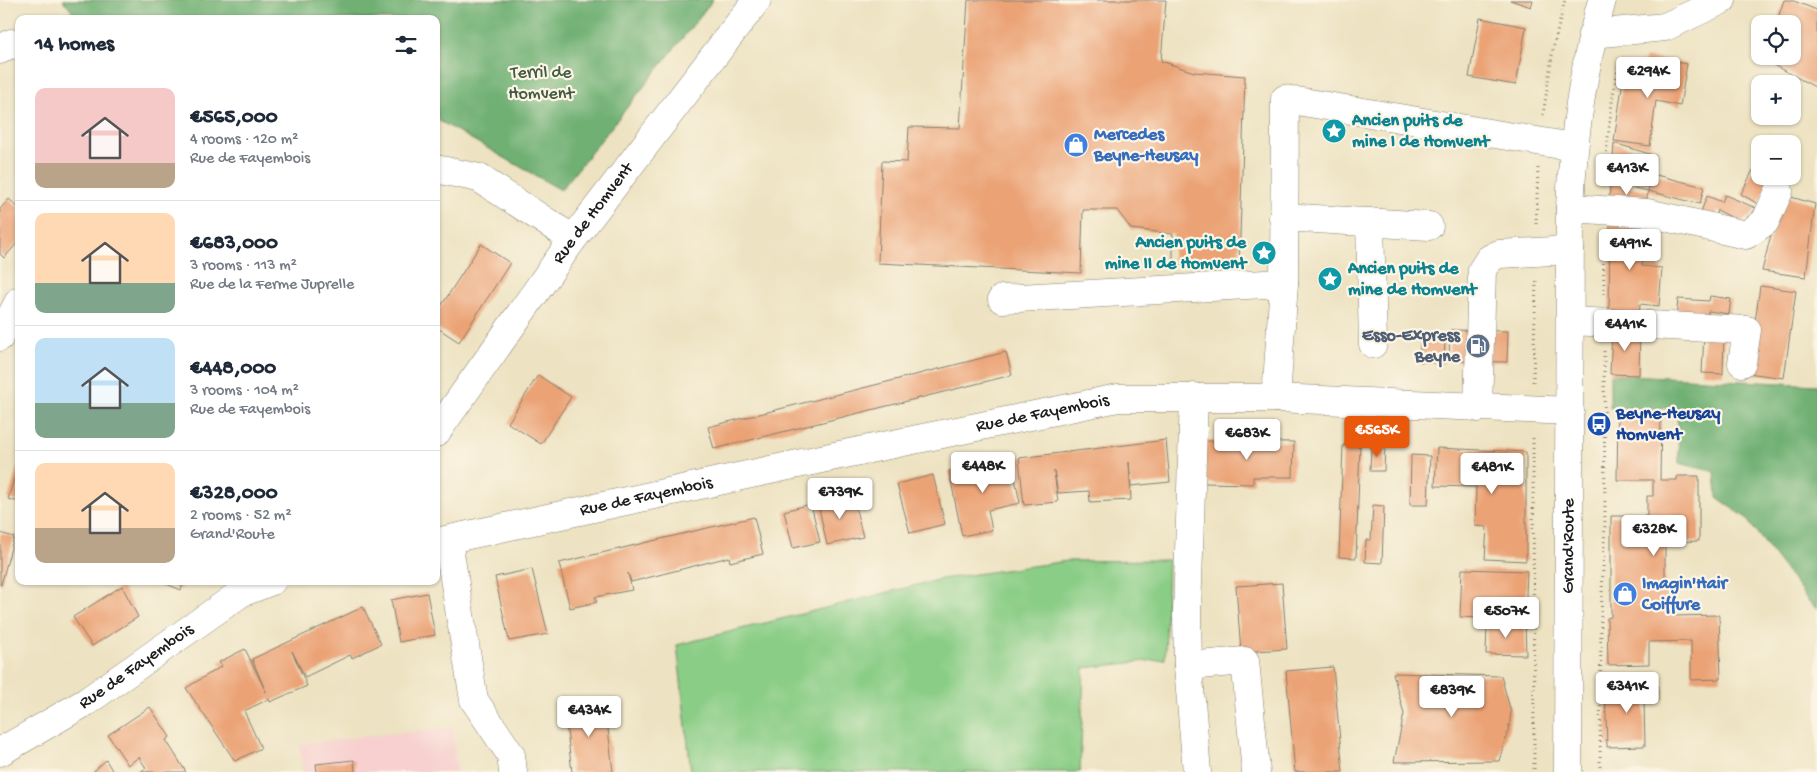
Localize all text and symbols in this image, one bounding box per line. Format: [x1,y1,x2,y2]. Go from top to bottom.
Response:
map controls [1751,15,1801,185]
button: locate [1751,15,1801,65]
icon: filters [392,31,420,59]
text: 14 homes [35,33,114,58]
pin: €294K [1613,56,1683,99]
park label: Terril de Homvent [508,63,575,105]
text: €294K [1627,63,1669,82]
button: + [1751,75,1801,125]
text: €565,000 [190,106,278,131]
icon: home [75,108,135,168]
place label: Ancien puits de mine I de Homvent [1351,111,1491,153]
place icon: Ancien puits de mine I de Homvent [1321,118,1347,144]
place label: Mercedes Beyne-Heusay [1093,125,1198,167]
text: 4 rooms · 120 m² [190,131,298,150]
shop icon: Mercedes Beyne-Heusay [1063,132,1089,158]
button: − [1751,135,1801,185]
text: Rue de Fayembois [190,150,310,169]
pin: €413K [1592,154,1662,196]
street label: Rue de Homvent [548,158,639,268]
text: €413K [1607,160,1647,179]
pin: €491K [1595,228,1665,271]
text: €683,000 [190,232,278,257]
icon: home [75,233,135,293]
place label: Ancien puits de mine II de Homvent [1105,233,1248,275]
text: €491K [1610,235,1650,254]
place icon: Ancien puits de mine II de Homvent [1251,240,1277,266]
text: 3 rooms · 113 m² [190,257,297,276]
place label: Ancien puits de mine de Homvent [1347,259,1478,301]
place icon: Ancien puits de mine de Homvent [1317,266,1343,292]
text: Rue de la Ferme Juprelle [190,276,354,295]
pin: €441K [1590,310,1660,352]
text: €441K [1605,316,1645,335]
place label: Esso-Express Beyne [1362,326,1461,368]
fuel station icon: Esso-Express Beyne [1465,333,1491,359]
text: €448,000 [190,357,276,382]
icon: home [75,358,135,418]
text: 3 rooms · 104 m² [190,382,299,401]
street label: Rue de Fayembois [974,389,1112,437]
text: Rue de Fayembois [190,401,310,420]
place label: Beyne-Heusay Homvent [1615,404,1720,446]
bus stop icon: Beyne-Heusay Homvent [1586,411,1612,437]
pin: €565K [1342,416,1412,458]
pin: €683K [1212,418,1282,461]
text: €565K [1355,422,1399,441]
text: €683K [1225,425,1269,444]
pin: €448K [948,452,1018,494]
pin: €481K [1457,452,1527,495]
text: €448K [962,458,1004,477]
text: €481K [1471,459,1513,478]
street label: Rue de Fayembois [578,472,716,521]
pin: €739K [805,478,875,520]
text: €328,000 [190,482,278,507]
icon: home [75,483,135,543]
text: €739K [819,484,861,503]
street label: Grand'Route [1558,498,1579,594]
text: 2 rooms · 52 m² [190,507,292,526]
pin: €328K [1619,514,1689,557]
text: €328K [1632,521,1676,540]
text: Grand'Route [190,526,275,545]
place label: Imagin'Hair Coiffure [1641,574,1730,616]
shop icon: Imagin'Hair Coiffure [1612,581,1638,607]
pin: €507K [1471,596,1541,639]
text: €507K [1484,603,1528,622]
street label: Rue de Fayembois [75,618,199,714]
pin: €341K [1592,672,1662,714]
pin: €839K [1417,676,1487,718]
text: €341K [1607,678,1647,697]
text: €839K [1430,682,1474,701]
pin: €434K [554,696,624,738]
text: €434K [568,702,610,721]

